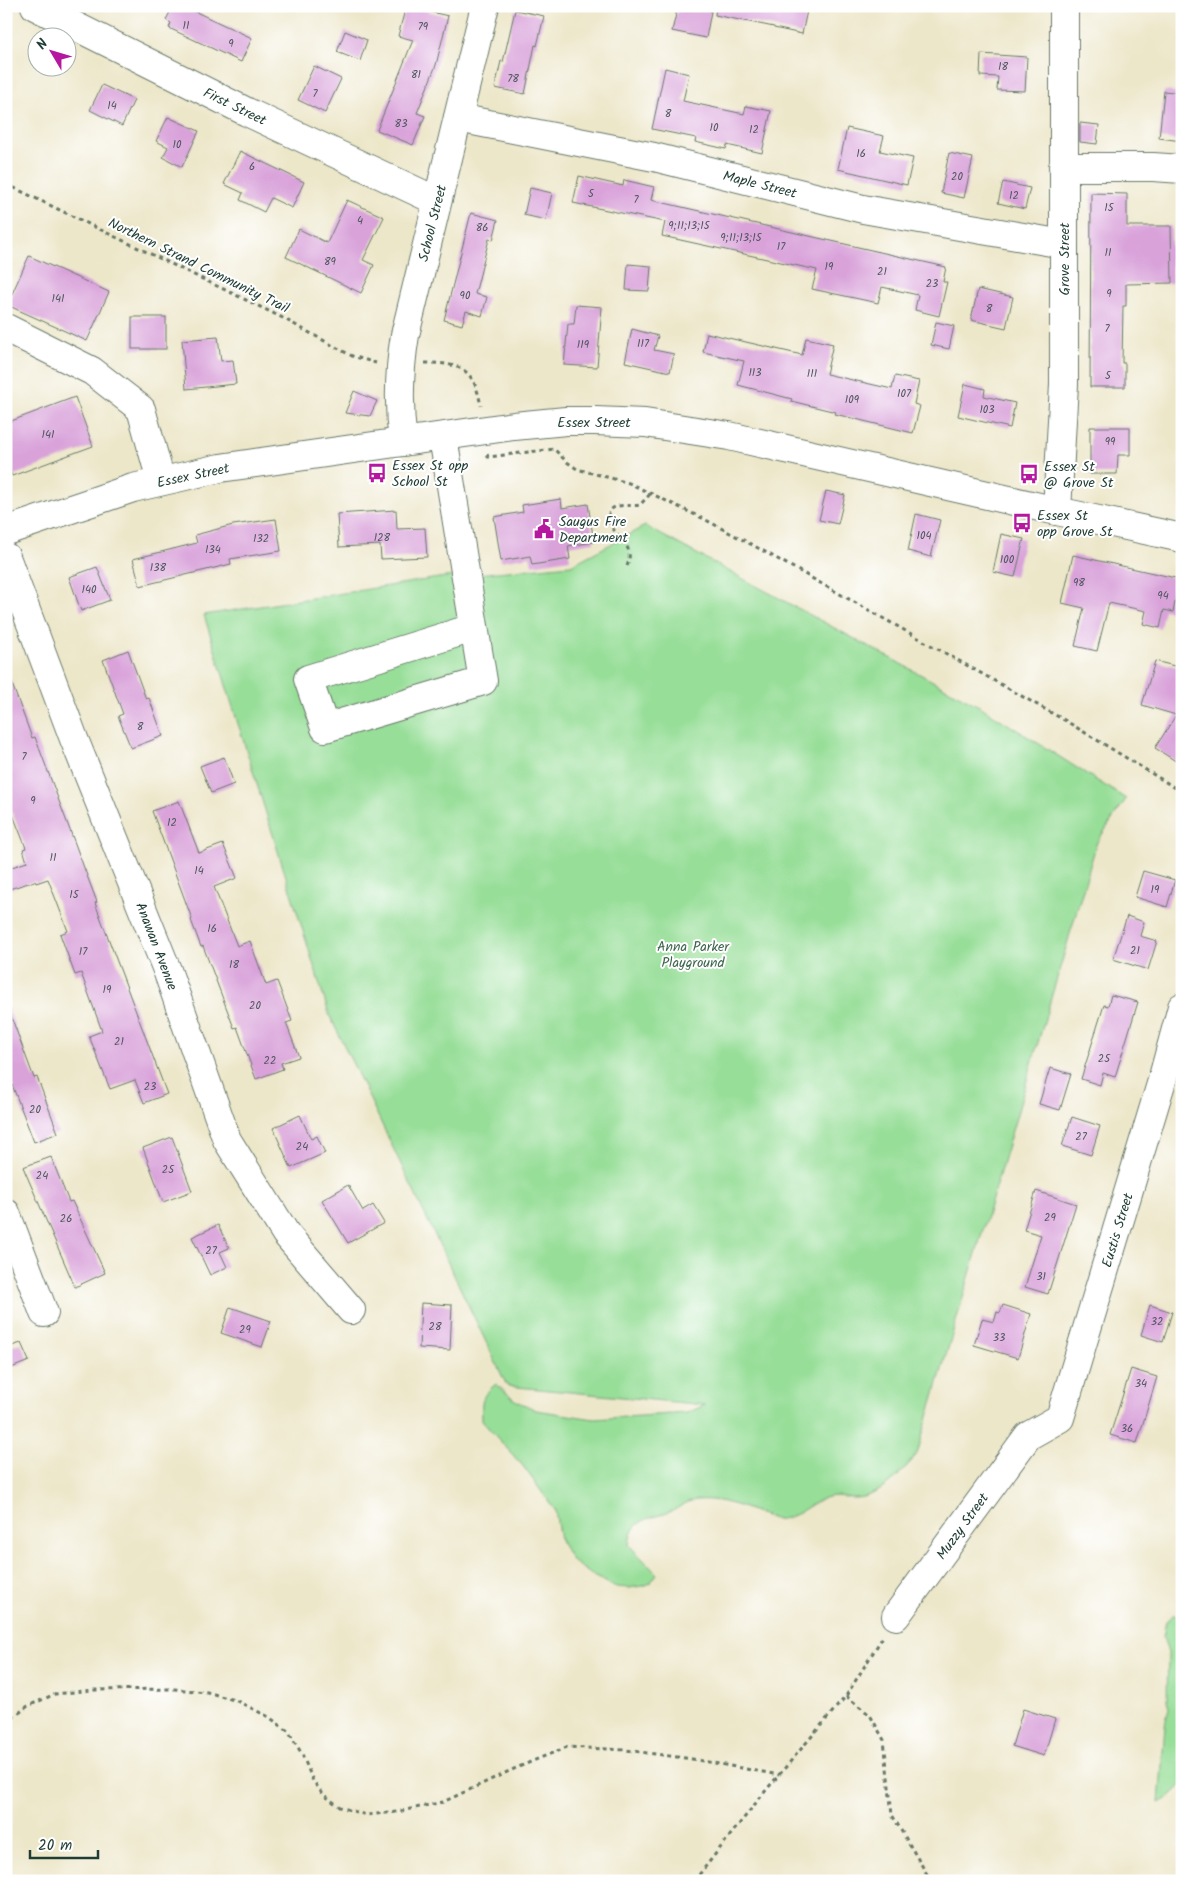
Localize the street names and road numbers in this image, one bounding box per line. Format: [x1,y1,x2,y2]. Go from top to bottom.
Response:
street label: First Street [199,82,270,132]
street label: Maple Street [721,165,799,205]
street label: School Street [413,182,453,264]
street label: Northern Strand Community Trail [104,212,293,320]
street label: Grove Street [1054,222,1076,295]
street label: Essex Street [557,412,631,434]
street label: Essex Street [155,457,232,494]
street label: Anawan Avenue [129,899,183,994]
street label: Eustis Street [1096,1190,1140,1270]
street label: Muzzy Street [931,1488,995,1565]

